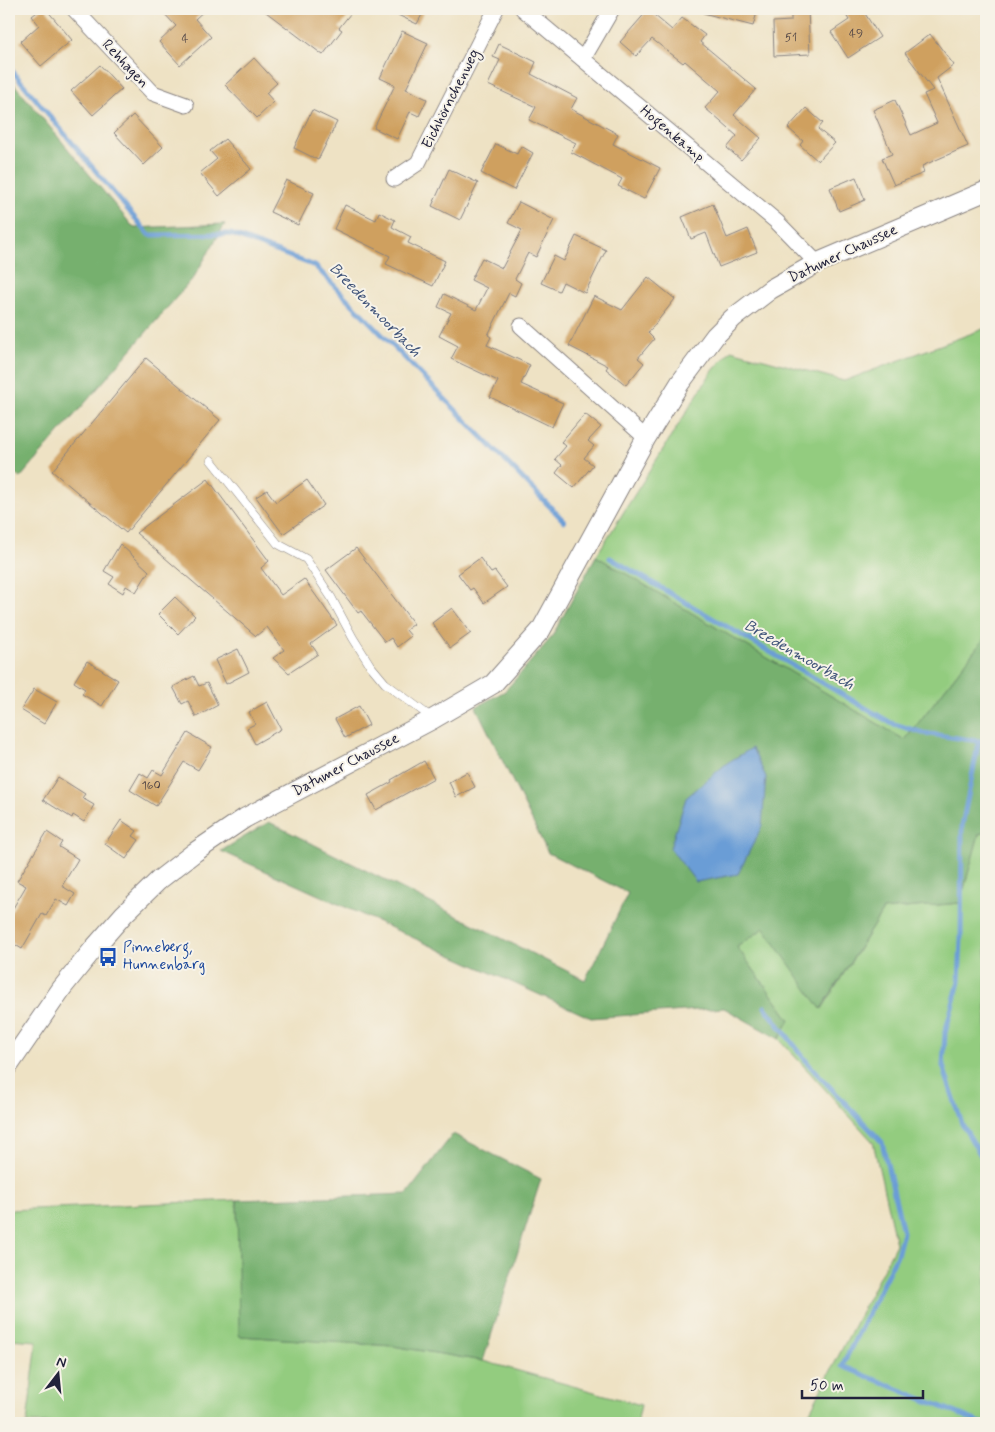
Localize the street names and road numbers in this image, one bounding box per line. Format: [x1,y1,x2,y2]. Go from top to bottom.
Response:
street label: Rehhagen [97,35,153,93]
street label: Eichhörnchenweg [417,46,486,153]
street label: Hogenkamp [635,101,709,168]
street label: Datumer Chaussee [785,220,901,288]
street label: Datumer Chaussee [289,728,403,802]

